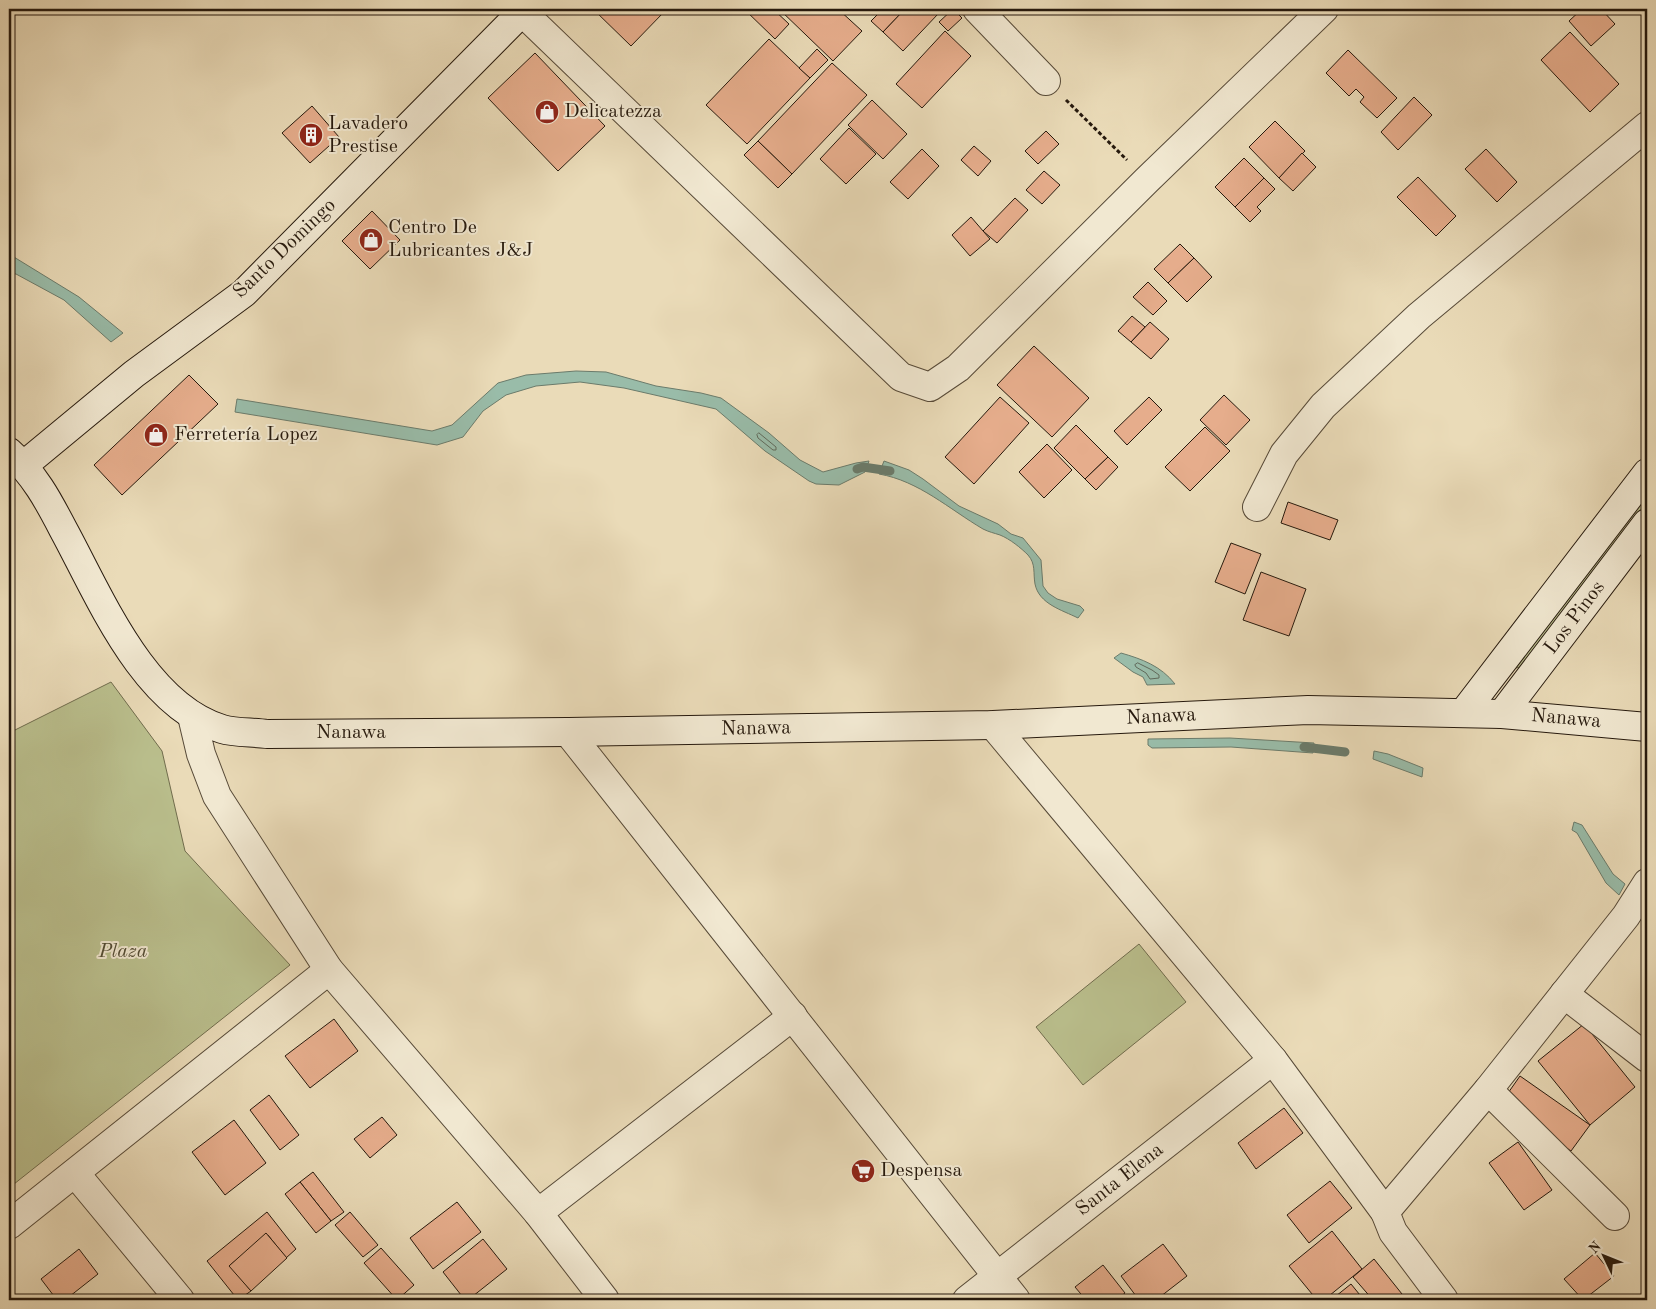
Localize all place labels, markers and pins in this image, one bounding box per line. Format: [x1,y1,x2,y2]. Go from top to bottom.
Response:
shop icon: Delicatezza [534,99,560,125]
place label: Delicatezza [564,102,662,122]
place label: Lavadero Prestise [328,114,408,157]
building icon: Lavadero Prestise [298,122,324,148]
place label: Centro De Lubricantes J&J [388,218,533,261]
shop icon: Centro De Lubricantes J&J [358,227,384,253]
shop icon: Ferretería Lopez [143,422,169,448]
place label: Ferretería Lopez [174,425,318,445]
supermarket icon: Despensa [850,1158,876,1184]
place label: Despensa [880,1161,963,1181]

